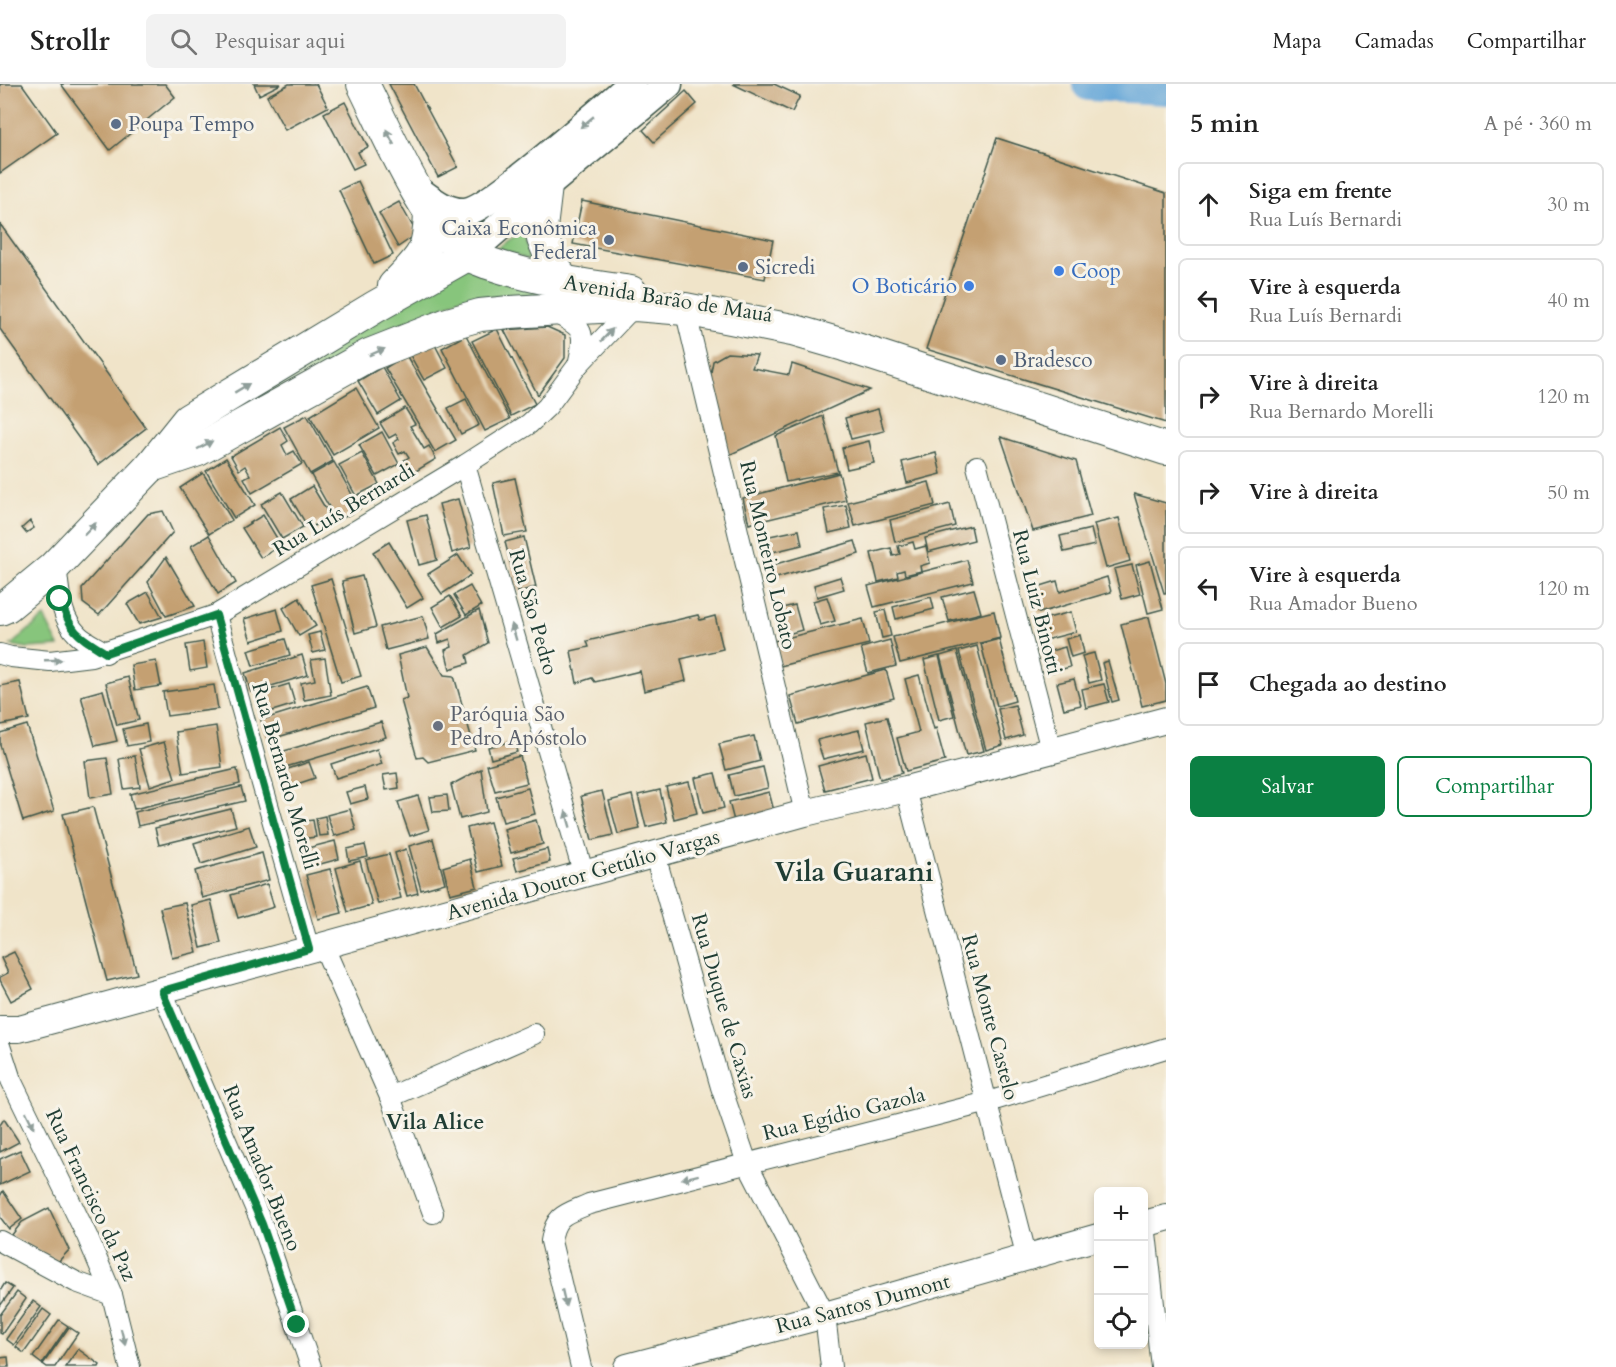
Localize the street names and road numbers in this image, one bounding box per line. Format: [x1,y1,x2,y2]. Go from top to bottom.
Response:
street label: Avenida Barão de Mauá [561,268,775,330]
street label: Rua Luís Bernardi [268,456,420,564]
street label: Rua Monteiro Lobato [732,458,804,652]
street label: Rua Luiz Binotti [1005,526,1069,678]
street label: Rua São Pedro [501,546,565,678]
street label: Rua Bernardo Morelli [244,679,326,873]
street label: Avenida Doutor Getúlio Vargas [443,822,723,928]
street label: Rua Duque de Caxias [684,910,764,1102]
street label: Rua Monte Castelo [954,931,1026,1103]
street label: Rua Egídio Gazola [760,1080,928,1148]
street label: Rua Amador Bueno [215,1081,309,1255]
street label: Rua Francisco da Paz [38,1104,144,1287]
street label: Rua Santos Dumont [773,1267,954,1341]

